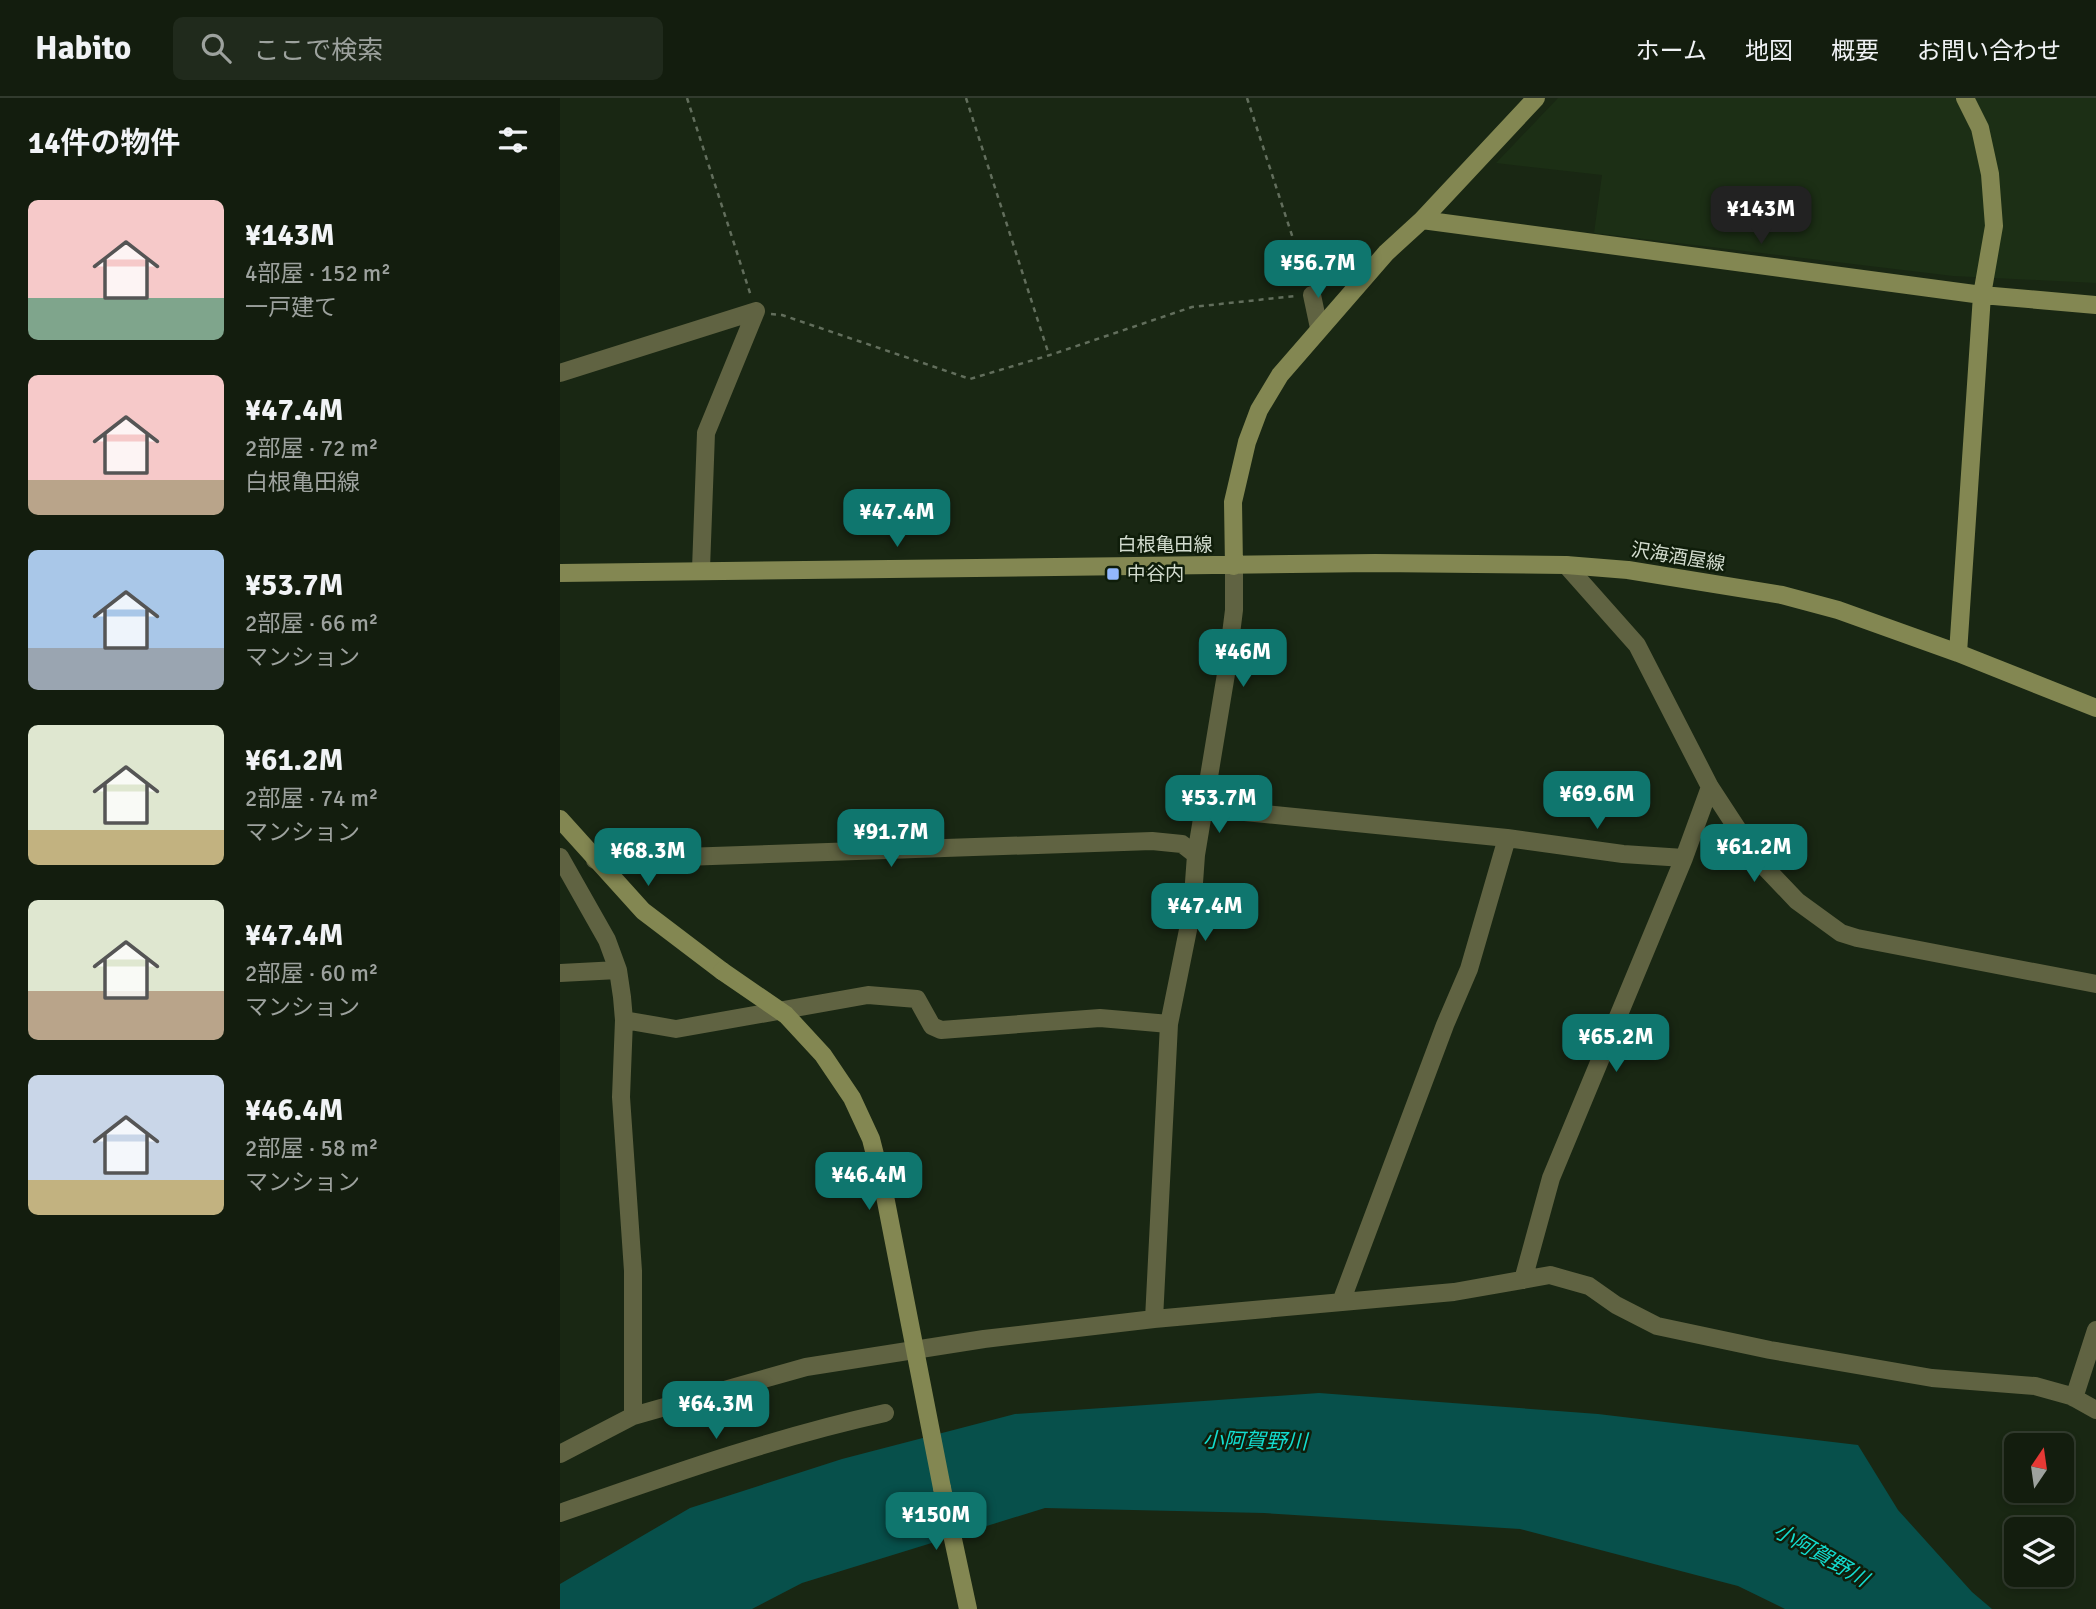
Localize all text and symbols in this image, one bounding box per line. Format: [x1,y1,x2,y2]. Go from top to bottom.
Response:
search box [173,17,663,80]
text: Habito [35,28,131,69]
icon: search [197,29,235,67]
text: ここで検索 [253,35,383,67]
text: ホーム [1636,36,1707,66]
text: 地図 [1745,36,1793,66]
text: 概要 [1831,36,1879,66]
text: お問い合わせ [1917,36,2061,66]
icon: filters [494,121,532,159]
text: 14件の物件 [28,125,180,162]
pin: ¥143M [1712,186,1810,246]
text: ¥143M [1727,194,1795,223]
text: ¥143M [245,217,335,254]
icon: home [84,228,168,312]
pin: ¥56.7M [1261,240,1375,300]
text: ¥56.7M [1280,248,1356,277]
text: 4部屋 · 152 m² [245,259,391,288]
text: 一戸建て [245,293,337,322]
text: ¥47.4M [245,392,343,429]
icon: home [84,403,168,487]
text: 2部屋 · 72 m² [245,434,378,463]
text: 白根亀田線 [245,468,360,497]
pin: ¥47.4M [840,490,954,549]
text: ¥47.4M [859,497,935,526]
street label: 白根亀田線 [1117,533,1213,557]
street label: 沢海酒屋線 [1629,538,1727,576]
place label: 中谷内 [1127,562,1184,586]
marker: 中谷内 [1105,566,1121,582]
text: ¥53.7M [245,567,343,604]
icon: home [84,578,168,662]
text: 2部屋 · 66 m² [245,609,378,638]
pin: ¥46M [1202,630,1284,689]
text: ¥46M [1215,637,1271,666]
text: マンション [245,643,360,672]
text: ¥61.2M [245,742,343,779]
icon: home [84,753,168,837]
pin: ¥69.6M [1540,772,1654,831]
pin: ¥53.7M [1162,776,1276,835]
text: ¥69.6M [1559,779,1635,808]
text: ¥53.7M [1181,783,1257,812]
text: 2部屋 · 74 m² [245,784,378,813]
pin: ¥91.7M [834,810,948,869]
text: ¥91.7M [853,817,929,846]
text: マンション [245,818,360,847]
pin: ¥61.2M [1697,824,1811,884]
pin: ¥68.3M [591,828,705,888]
text: ¥61.2M [1716,832,1792,861]
text: ¥68.3M [610,836,686,865]
pin: ¥47.4M [1148,884,1262,943]
text: ¥47.4M [1167,891,1243,920]
text: ¥47.4M [245,917,343,954]
icon: home [84,928,168,1012]
text: 2部屋 · 60 m² [245,959,378,988]
text: マンション [245,993,360,1022]
pin: ¥65.2M [1559,1014,1673,1074]
text: ¥65.2M [1578,1022,1654,1051]
text: ¥46.4M [245,1092,343,1129]
icon: home [84,1103,168,1187]
text: 2部屋 · 58 m² [245,1134,378,1163]
pin: ¥46.4M [812,1152,926,1212]
text: ¥46.4M [831,1160,907,1189]
text: マンション [245,1168,360,1197]
pin: ¥64.3M [659,1382,773,1441]
text: ¥64.3M [678,1389,754,1418]
water label: 小阿賀野川 [1202,1427,1310,1455]
north arrow [2004,1433,2074,1503]
map controls [2004,1433,2074,1587]
pin: ¥150M [887,1492,985,1552]
text: ¥150M [902,1500,970,1529]
water label: 小阿賀野川 [1769,1517,1875,1594]
button: layers [2004,1517,2074,1587]

